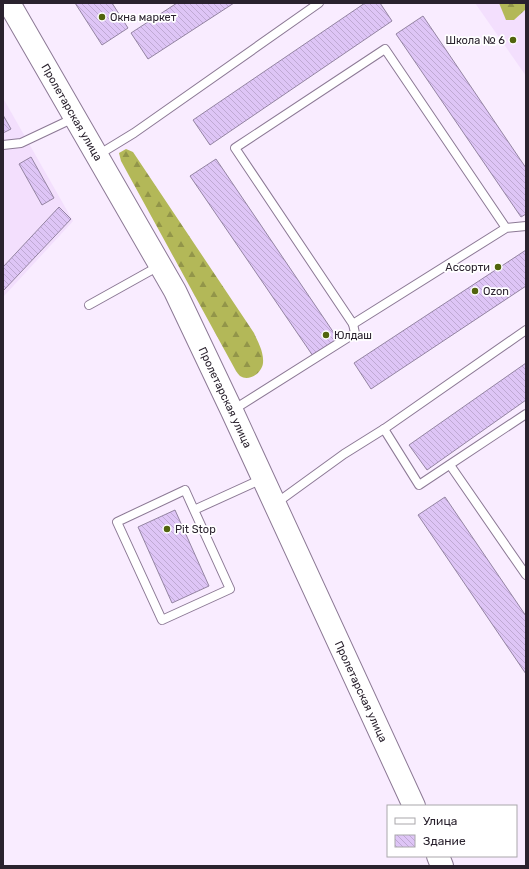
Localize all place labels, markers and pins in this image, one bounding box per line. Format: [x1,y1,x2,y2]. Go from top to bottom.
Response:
place label: Окна маркет [110,11,177,24]
marker: Окна маркет [97,12,107,22]
place label: Школа № 6 [445,34,505,47]
marker: Школа № 6 [508,35,518,45]
place label: Ассорти [445,261,490,274]
marker: Ассорти [493,262,503,272]
place label: Ozon [483,285,509,298]
marker: Ozon [470,286,480,296]
place label: Юлдаш [334,329,372,342]
marker: Юлдаш [321,330,331,340]
place label: Pit Stop [175,523,216,536]
marker: Pit Stop [162,524,172,534]

